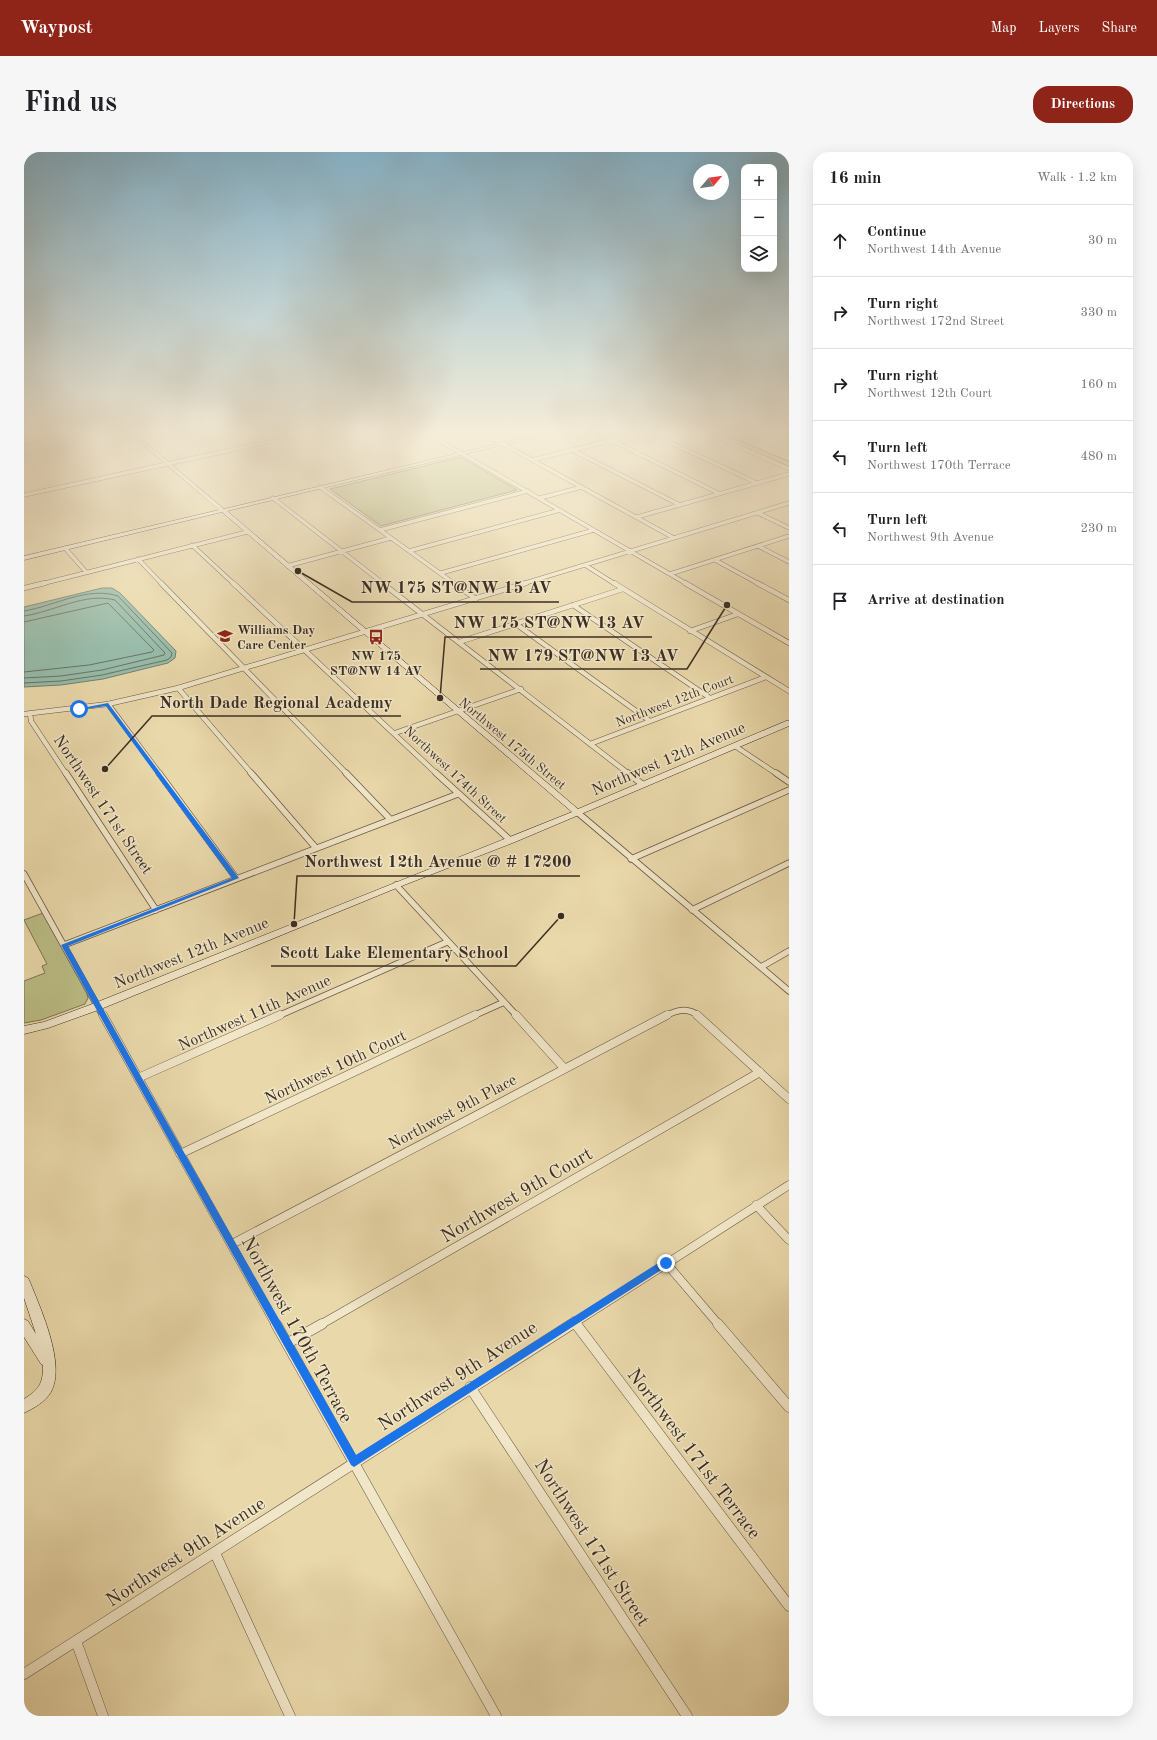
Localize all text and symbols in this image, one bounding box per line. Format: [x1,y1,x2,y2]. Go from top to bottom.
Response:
text: Waypost [20,19,93,38]
text: Map [991,21,1017,35]
text: Layers [1039,21,1080,35]
text: Share [1102,21,1137,35]
button: Directions [1033,86,1133,123]
text: Find us [24,90,117,118]
north arrow [693,164,729,200]
map controls [741,164,777,272]
button: + [741,164,777,200]
text: 16 min [829,170,882,187]
text: Walk · 1.2 km [1037,171,1117,184]
button: − [741,200,777,236]
text: Continue [867,225,926,240]
icon: ahead [829,230,851,252]
text: 30 m [1088,234,1117,247]
button: layers [741,236,777,272]
text: Northwest 14th Avenue [867,243,1001,256]
text: Turn right [867,297,938,312]
icon: right [829,302,851,324]
text: 330 m [1080,306,1117,319]
text: Northwest 172nd Street [867,315,1004,328]
text: Turn right [867,369,938,384]
icon: right [829,374,851,396]
text: 160 m [1080,378,1117,391]
text: Northwest 12th Court [867,387,992,400]
text: Turn left [867,441,927,456]
icon: left [829,446,851,468]
text: 480 m [1080,450,1117,463]
text: Northwest 170th Terrace [867,459,1011,472]
text: Turn left [867,513,927,528]
icon: left [829,518,851,540]
text: 230 m [1080,522,1117,535]
text: Northwest 9th Avenue [867,531,994,544]
callout: NW 175 ST@NW 15 AV [352,573,559,602]
text: NW 175 ST@NW 15 AV [360,580,552,597]
icon: arrive [829,590,851,612]
text: Arrive at destination [867,593,1005,608]
callout: NW 175 ST@NW 13 AV [445,608,652,637]
text: NW 175 ST@NW 13 AV [453,615,645,632]
place label: Williams Day Care Center [237,624,316,652]
school or university icon: Williams Day Care Center [216,627,234,645]
bus stop icon: NW 175 ST@NW 14 AV [367,628,385,646]
callout: NW 179 ST@NW 13 AV [480,640,687,669]
text: NW 179 ST@NW 13 AV [487,648,679,665]
place label: NW 175 ST@NW 14 AV [330,650,422,678]
street label: Northwest 12th Court [614,673,736,730]
callout: North Dade Regional Academy [152,687,401,716]
text: North Dade Regional Academy [159,695,393,712]
street label: Northwest 175th Street [456,696,568,793]
route start [70,700,88,718]
street label: Northwest 12th Avenue [590,720,748,800]
street label: Northwest 174th Street [401,724,509,826]
street label: Northwest 171st Street [50,732,155,878]
callout: Northwest 12th Avenue @ # 17200 [297,847,580,876]
text: Northwest 12th Avenue @ # 17200 [304,854,572,871]
street label: Northwest 12th Avenue [112,915,271,992]
callout: Scott Lake Elementary School [271,937,516,966]
text: Scott Lake Elementary School [280,945,508,962]
street label: Northwest 11th Avenue [176,973,334,1055]
street label: Northwest 10th Court [263,1028,409,1108]
street label: Northwest 9th Place [386,1072,520,1153]
street label: Northwest 9th Court [438,1145,596,1247]
street label: Northwest 170th Terrace [237,1234,355,1427]
route end [657,1254,675,1272]
street label: Northwest 9th Avenue [375,1319,541,1436]
street label: Northwest 171st Terrace [623,1366,763,1543]
street label: Northwest 171st Street [530,1456,652,1630]
street label: Northwest 9th Avenue [103,1495,269,1612]

